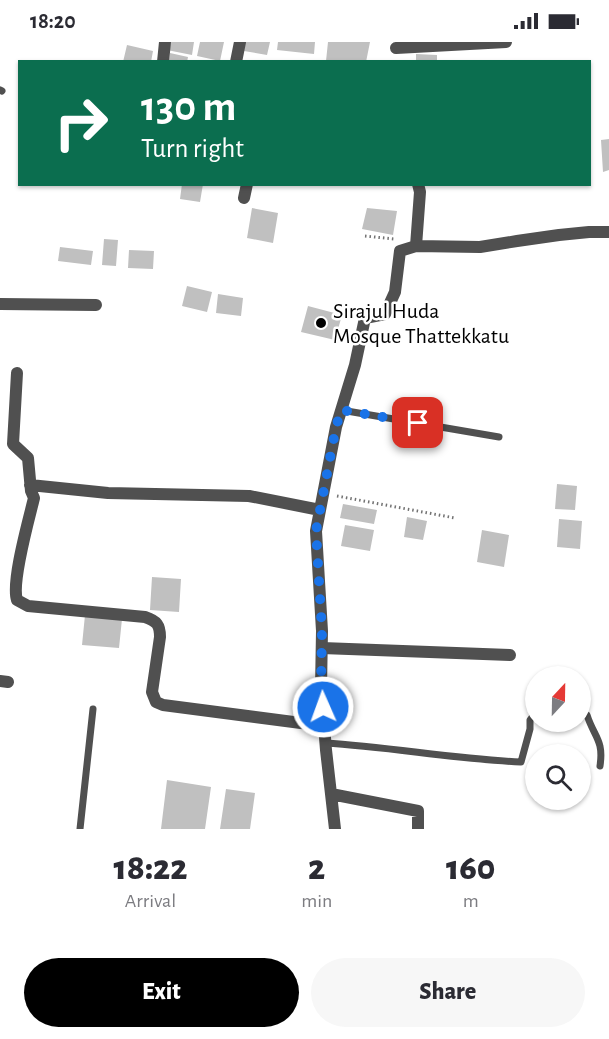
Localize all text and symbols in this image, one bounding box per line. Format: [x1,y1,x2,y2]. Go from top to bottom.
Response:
text: 18:20 [30,10,76,32]
icon: right [42,84,120,162]
text: 130 m [141,86,236,128]
text: Turn right [141,135,244,162]
place label: Sirajul Huda Mosque Thattekkatu [333,300,509,347]
marker: Sirajul Huda Mosque Thattekkatu [314,316,328,330]
pin [392,397,443,448]
icon: arrive [401,406,434,439]
north arrow [525,666,591,732]
map controls [525,666,591,810]
position arrow [291,675,355,739]
button: search [525,744,591,810]
text: 18:22 [114,850,188,886]
text: 2 [308,850,325,886]
text: 160 [446,850,495,886]
text: Arrival [125,891,176,911]
text: min [301,891,332,911]
text: m [463,891,479,911]
button: Exit [24,958,299,1027]
button: Share [311,958,585,1027]

